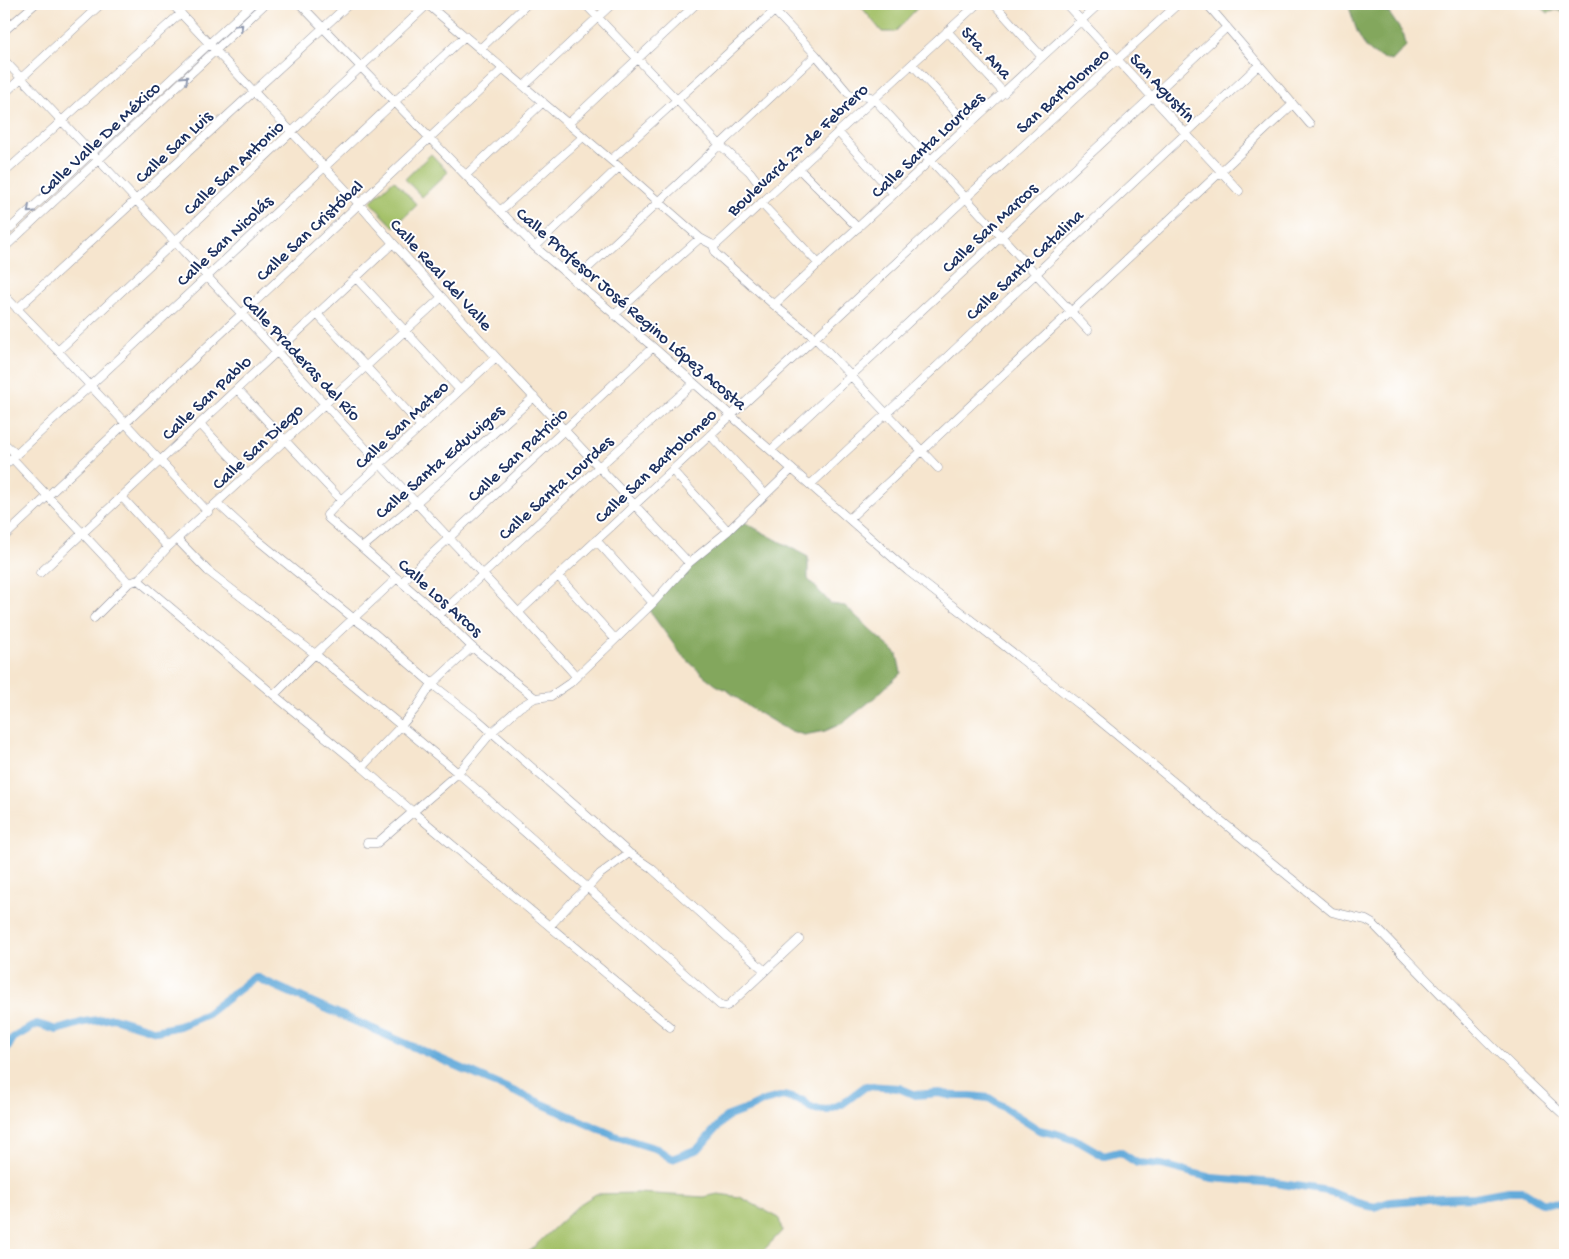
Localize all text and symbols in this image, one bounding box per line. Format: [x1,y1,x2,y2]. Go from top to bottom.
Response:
street label: Sta. Ana [955,23,1016,85]
one-way arrow [234,24,243,33]
street label: San Bartolomeo [1013,45,1115,139]
street label: San Agustín [1124,50,1199,128]
one-way arrow [179,76,188,85]
street label: Calle Valle De México [36,78,166,202]
street label: Boulevard 27 de Febrero [723,80,874,222]
street label: Calle Santa Lourdes [868,87,991,204]
street label: Calle San Luis [132,106,219,189]
street label: Calle San Antonio [180,117,289,221]
street label: Calle San Cristóbal [253,177,369,287]
street label: Calle San Marcos [938,178,1044,279]
street label: Calle San Nicolás [173,191,279,292]
one-way arrow [27,204,36,213]
street label: Calle Profesor José Regino López Acosta [511,204,751,416]
street label: Calle Santa Catalina [963,205,1090,326]
street label: Calle Real del Valle [384,215,496,337]
street label: Calle Praderas del Río [236,291,364,426]
street label: Calle San Pablo [158,352,257,446]
street label: Calle San Mateo [351,377,454,475]
street label: Calle San Diego [209,400,309,495]
street label: Calle Santa Eduwiges [372,400,510,525]
street label: Calle San Patricio [464,404,573,508]
street label: Calle San Bartolomeo [591,405,722,529]
street label: Calle Santa Lourdes [495,431,619,546]
street label: Calle Los Arcos [392,555,487,643]

